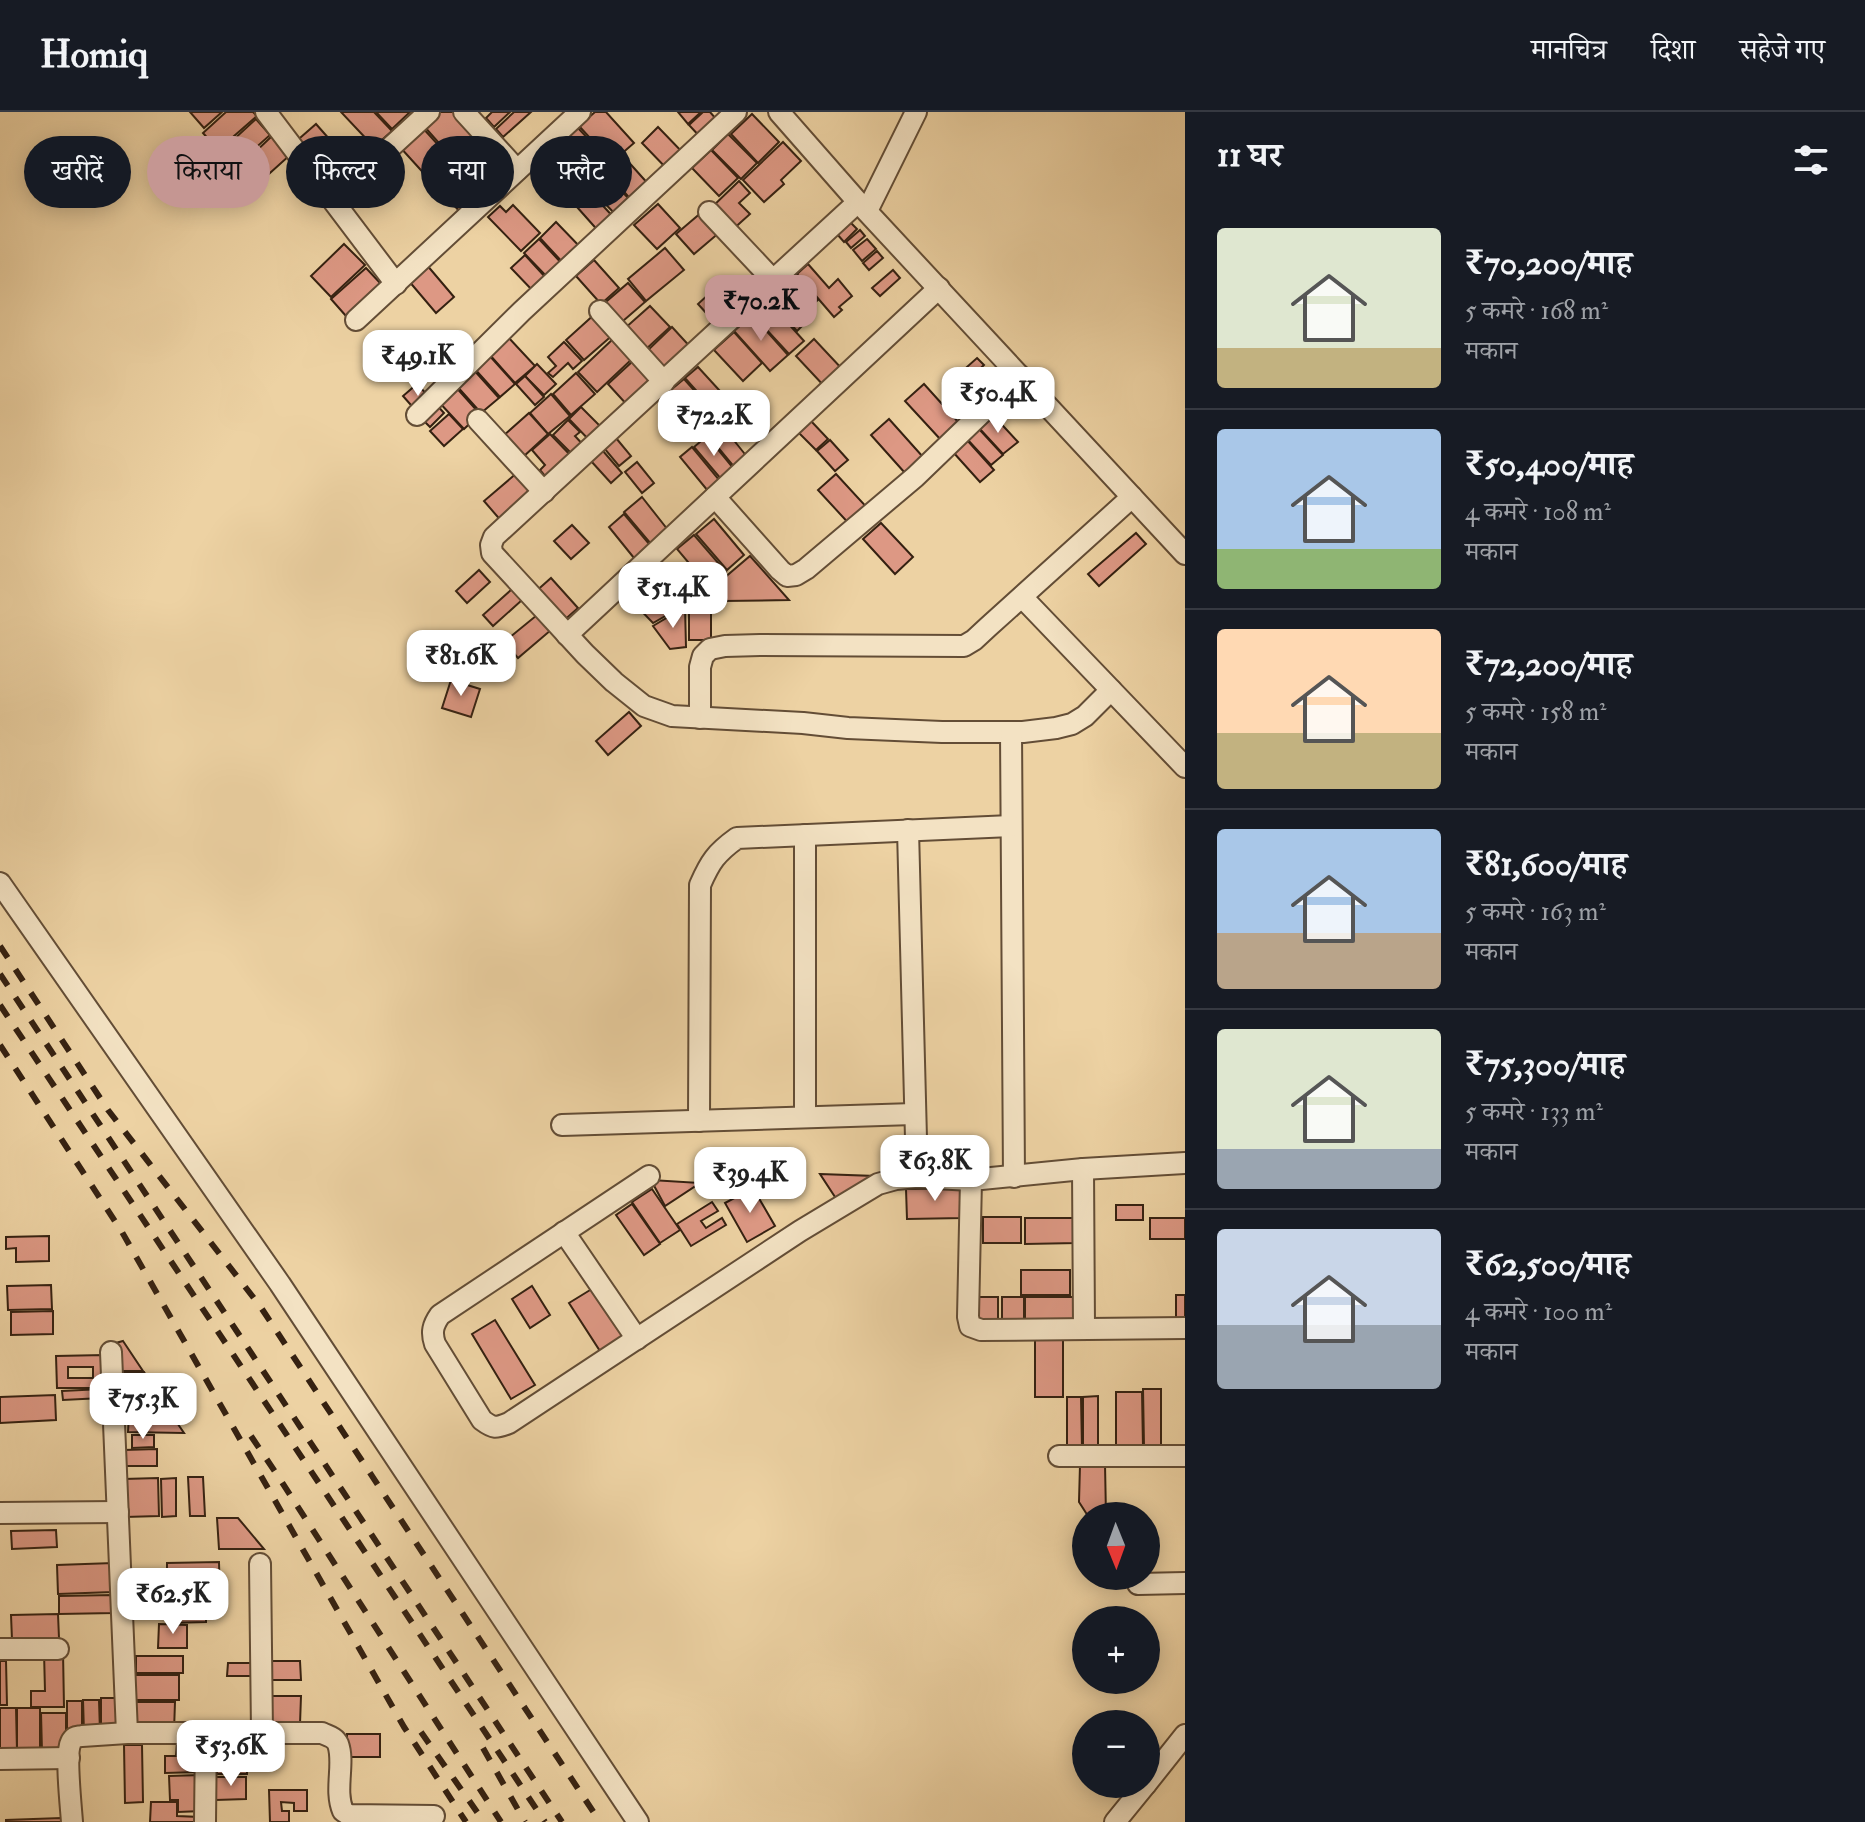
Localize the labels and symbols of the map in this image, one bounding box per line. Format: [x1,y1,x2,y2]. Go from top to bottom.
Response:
pin: ₹70.2K [696,275,826,343]
pin: ₹49.1K [353,330,483,398]
pin: ₹50.4K [933,367,1063,435]
pin: ₹72.2K [649,390,779,458]
pin: ₹51.4K [608,562,738,630]
pin: ₹81.6K [396,630,526,698]
pin: ₹63.8K [870,1135,1000,1203]
pin: ₹39.4K [685,1147,815,1215]
pin: ₹75.3K [78,1373,208,1441]
north arrow [1072,1502,1160,1590]
pin: ₹62.5K [108,1568,238,1636]
pin: ₹53.6K [166,1720,296,1788]

